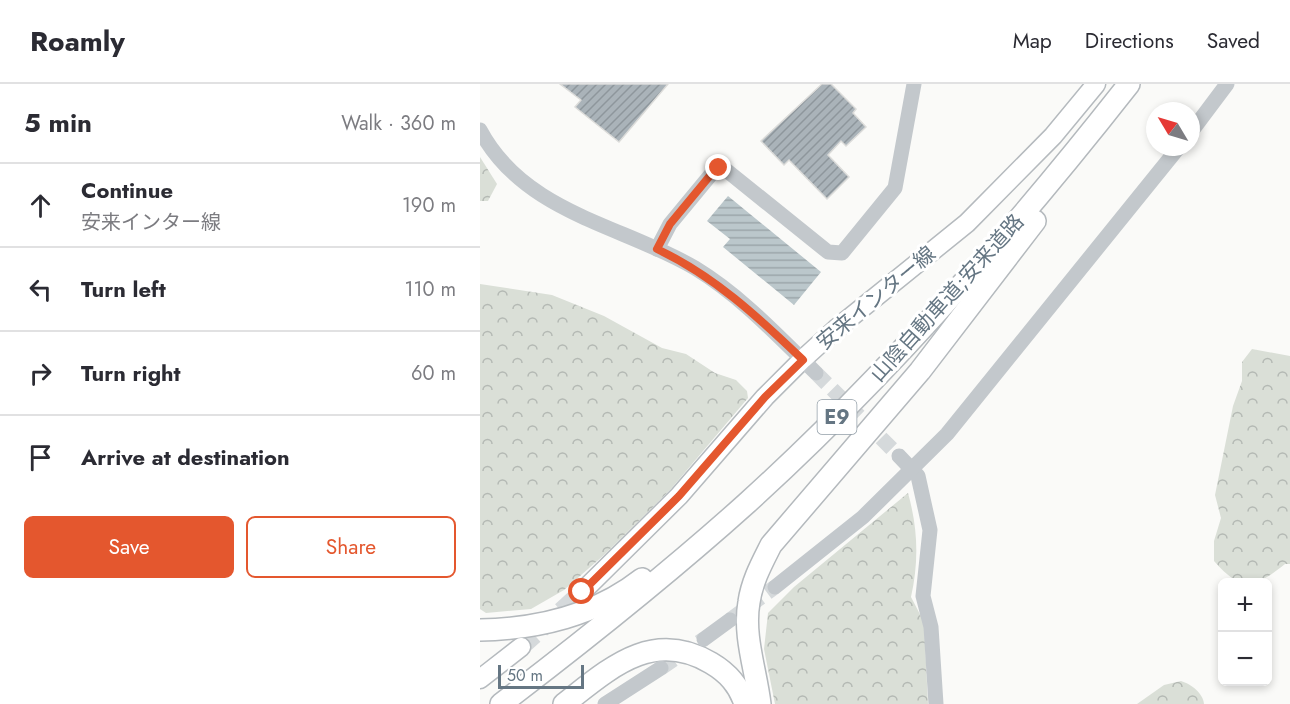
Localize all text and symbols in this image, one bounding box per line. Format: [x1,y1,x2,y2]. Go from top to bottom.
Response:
text: Roamly [30,21,125,62]
text: Map [1013,26,1052,56]
text: Directions [1085,26,1174,56]
text: Saved [1207,26,1260,56]
north arrow [1146,102,1200,156]
text: 5 min [24,104,92,142]
text: Walk · 360 m [341,109,456,138]
route end [705,154,731,180]
text: Continue [81,174,173,206]
icon: ahead [24,189,57,222]
text: 190 m [402,191,456,220]
street label: 山陰自動車道;安来道路 [863,207,1031,389]
text: 安来インター線 [81,208,221,237]
street label: 安来インター線 [810,239,942,357]
icon: left [24,273,57,306]
text: Turn left [81,273,166,305]
text: 110 m [404,275,456,304]
icon: right [24,357,57,390]
text: Turn right [81,357,181,389]
text: 60 m [411,359,456,388]
road number: E9 [818,400,856,434]
icon: arrive [24,441,57,474]
text: Arrive at destination [81,441,290,473]
button: Save [24,516,234,578]
button: Share [246,516,456,578]
route start [568,578,594,604]
map controls [1218,578,1272,686]
button: + [1218,578,1272,632]
button: − [1218,632,1272,686]
scale bar [498,662,584,690]
text: 50 m [507,664,543,687]

